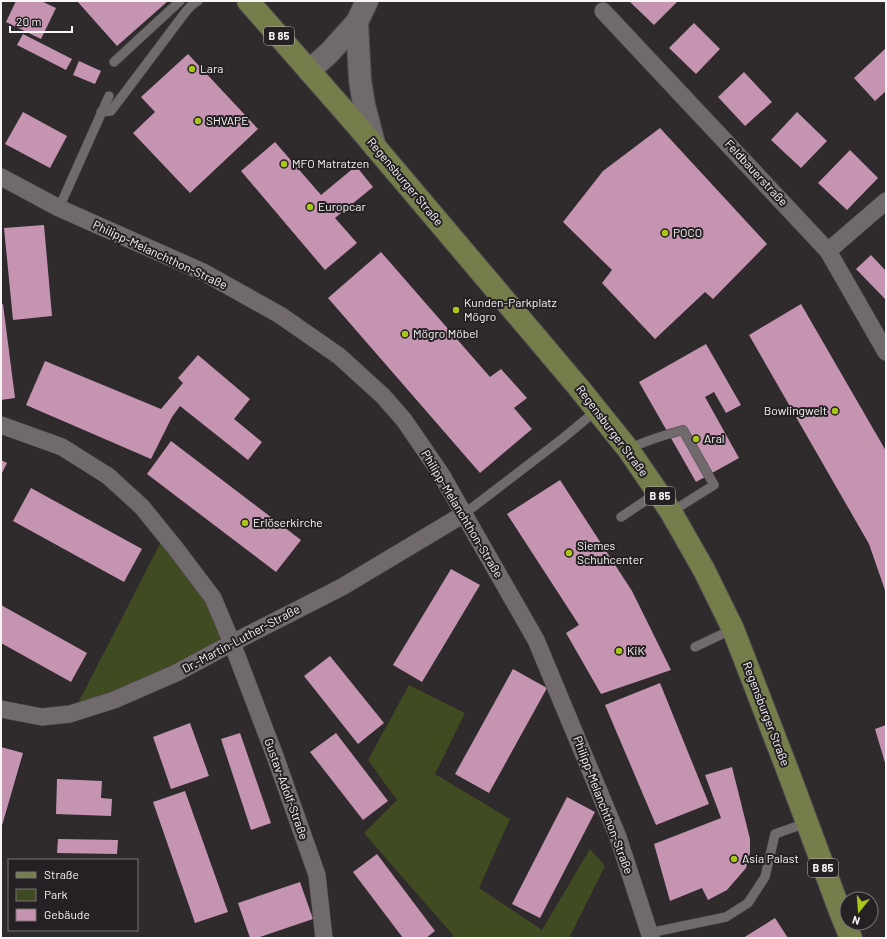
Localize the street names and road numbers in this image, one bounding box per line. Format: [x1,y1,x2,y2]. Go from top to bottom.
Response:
road number: B 85 [264,27,294,45]
street label: Regensburger Straße [365,135,447,228]
street label: Feldbauerstraße [722,136,791,208]
street label: Philipp-Melanchthon-Straße [91,217,230,291]
street label: Regensburger Straße [574,382,652,479]
street label: Philipp-Melanchthon-Straße [419,447,507,580]
road number: B 85 [645,487,675,505]
street label: Dr.-Martin-Luther-Straße [179,601,302,675]
street label: Regensburger Straße [741,660,793,768]
street label: Philipp-Melanchthon-Straße [571,734,637,876]
street label: Gustav-Adolf-Straße [262,736,312,841]
road number: B 85 [808,859,838,877]

